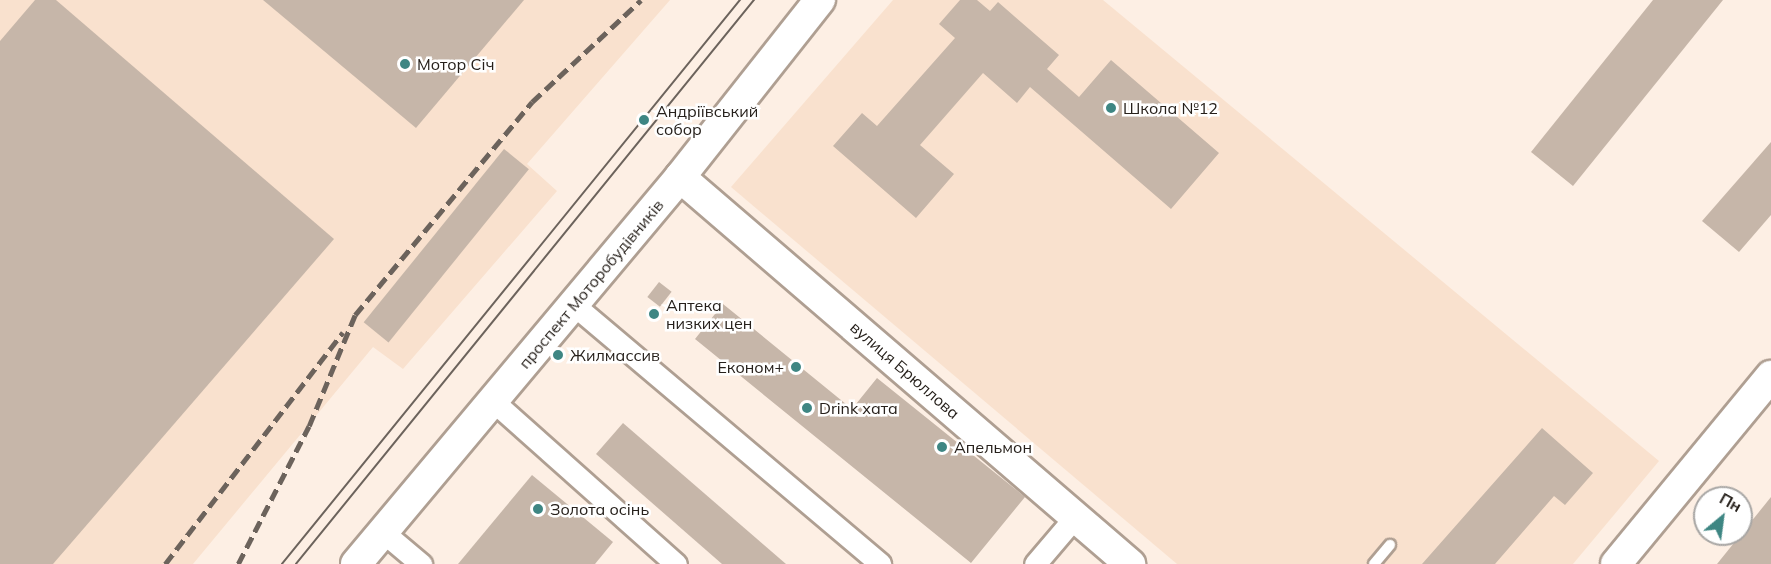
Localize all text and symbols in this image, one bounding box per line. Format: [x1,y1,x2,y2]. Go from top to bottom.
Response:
place label: Мотор Січ [417,54,494,74]
marker: Мотор Січ [398,57,412,71]
place label: Школа №12 [1123,98,1218,118]
place label: Андріївський собор [656,101,758,139]
marker: Школа №12 [1104,101,1118,115]
marker: Андріївський собор [637,113,651,127]
street label: проспект Моторобудівників [515,196,667,372]
place label: Аптека низких цен [666,295,752,333]
marker: Аптека низких цен [647,307,661,321]
street label: вулиця Брюллова [846,317,964,423]
place label: Жилмассив [570,345,660,365]
marker: Жилмассив [551,348,565,362]
place label: Економ+ [717,357,784,377]
marker: Економ+ [789,360,803,374]
place label: Drink хата [819,398,898,418]
marker: Drink хата [800,401,814,415]
place label: Апельмон [954,437,1032,457]
marker: Апельмон [935,440,949,454]
north arrow [1693,486,1753,546]
text: Пн [1716,488,1745,516]
place label: Золота осінь [550,499,649,519]
marker: Золота осінь [531,502,545,516]

